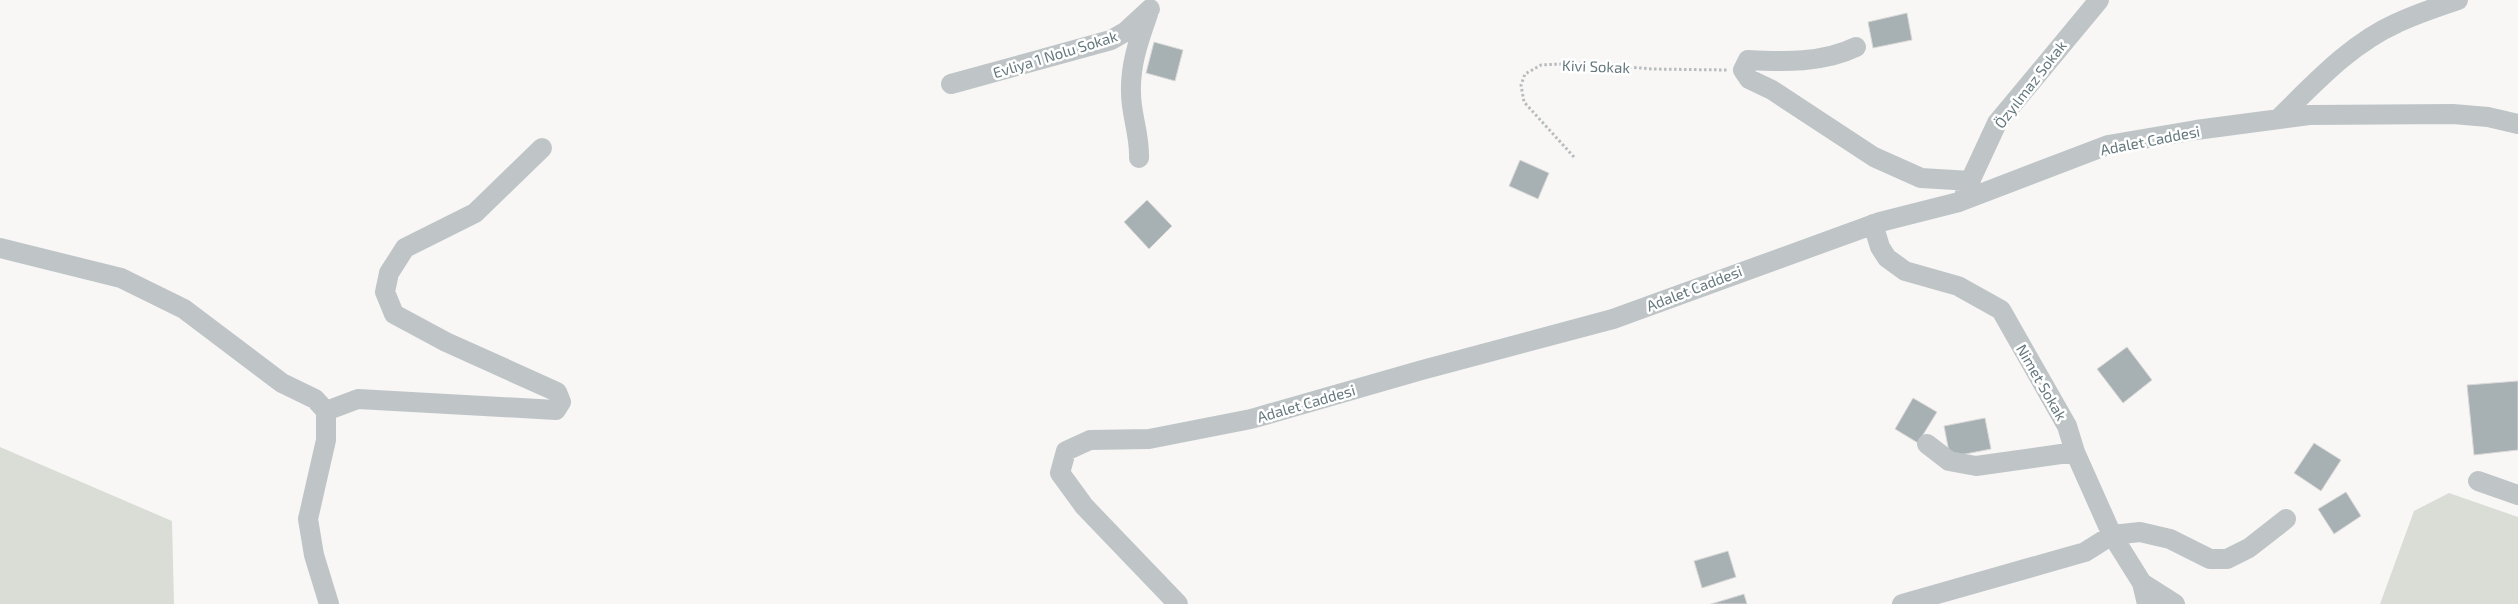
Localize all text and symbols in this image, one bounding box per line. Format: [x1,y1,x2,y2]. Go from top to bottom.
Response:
street label: Evliya 1 Nolu Sokak [991,26,1120,81]
street label: Özyılmaz Sokak [1990,36,2070,132]
street label: Kivi Sokak [1562,56,1631,76]
street label: Adalet Caddesi [2099,122,2201,158]
street label: Adalet Caddesi [1644,261,1744,315]
street label: Nimet Sokak [2013,341,2071,424]
street label: Adalet Caddesi [1255,380,1357,426]

